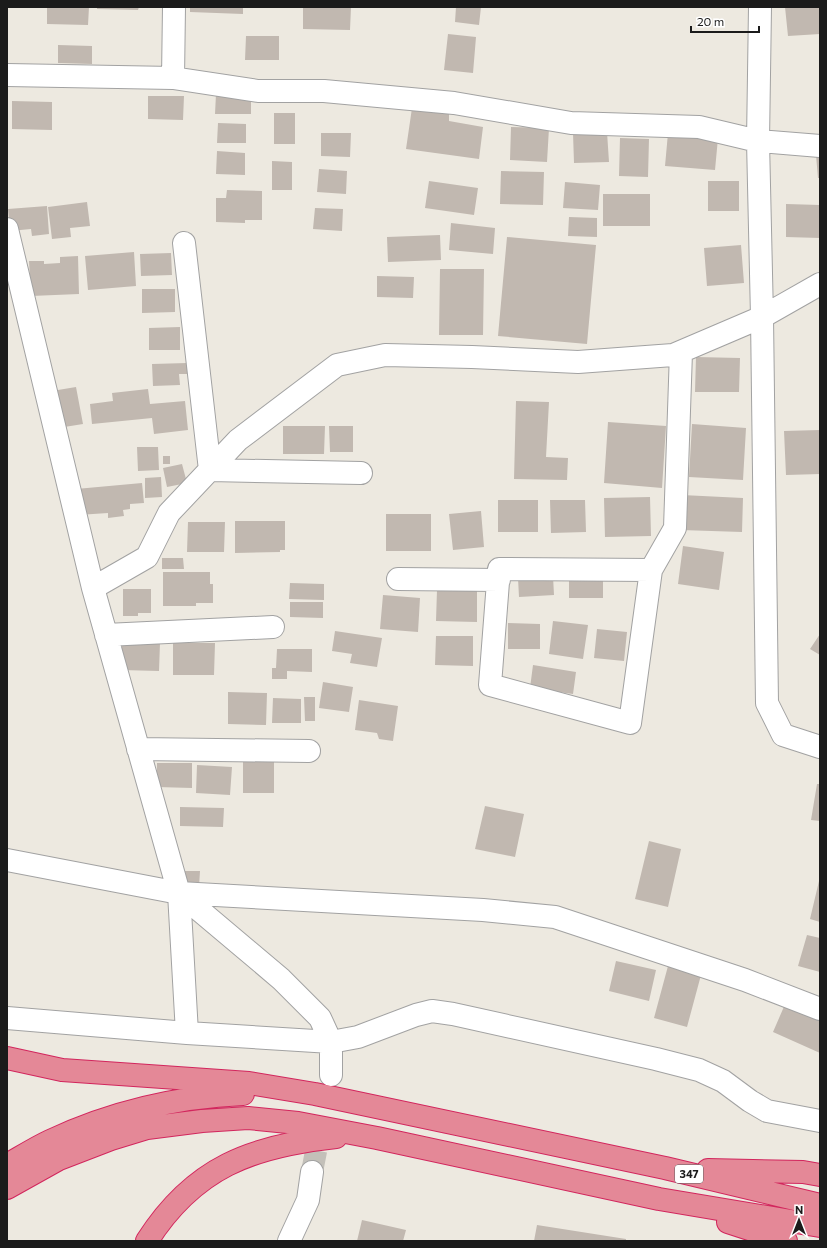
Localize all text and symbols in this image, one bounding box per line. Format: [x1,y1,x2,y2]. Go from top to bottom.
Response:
scale bar [691,8,759,34]
text: 20 m [697,14,724,28]
road number: 347 [675,1165,703,1183]
north arrow [779,1200,819,1240]
text: N [795,1203,803,1216]

